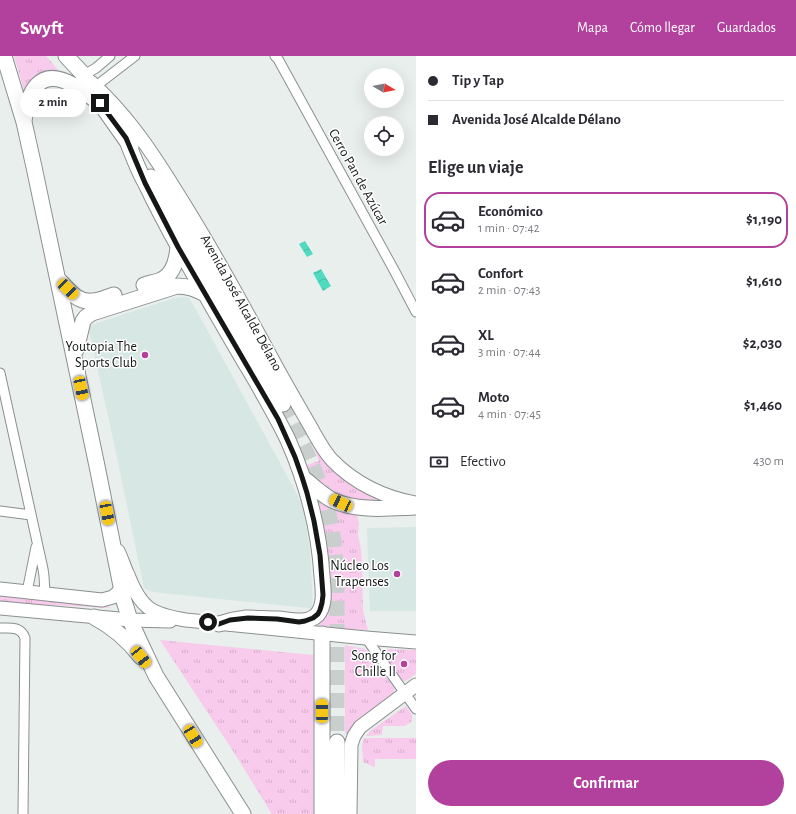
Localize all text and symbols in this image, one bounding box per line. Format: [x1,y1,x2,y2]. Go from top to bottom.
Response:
text: Swyft [20,19,64,38]
text: Mapa [577,21,608,35]
text: Cómo llegar [630,21,695,35]
text: Guardados [717,21,776,35]
north arrow [364,68,404,108]
map controls [364,68,404,156]
text: Tip y Tap [452,73,504,88]
callout: 2 min [20,89,86,117]
route end [91,94,109,112]
text: 2 min [39,96,67,109]
text: Avenida José Alcalde Délano [452,112,621,127]
button: locate [364,116,404,156]
street label: Cerro Pan de Azúcar [326,127,390,228]
text: Elige un viaje [428,159,523,177]
icon: car [430,202,466,238]
text: Económico [478,204,543,219]
text: $1,190 [746,212,782,227]
text: 1 min · 07:42 [478,222,540,235]
street label: Avenida José Alcalde Délano [198,232,284,374]
icon: car [430,264,466,300]
text: Confort [478,266,523,281]
text: $1,610 [746,274,782,289]
car [55,276,81,302]
text: 2 min · 07:43 [478,284,540,297]
icon: car [430,326,466,362]
text: XL [478,328,494,343]
text: $2,030 [743,336,782,351]
place label: Youtopia The Sports Club [66,340,137,370]
text: 3 min · 07:44 [478,346,541,359]
marker: Youtopia The Sports Club [140,350,150,360]
car [73,375,89,401]
icon: car [430,388,466,424]
text: Moto [478,390,510,405]
text: $1,460 [744,398,782,413]
text: 4 min · 07:45 [478,408,541,421]
icon: cash [428,451,450,473]
text: Efectivo [460,454,506,469]
text: 430 m [753,455,784,468]
car [328,492,354,514]
car [99,500,115,526]
place label: Núcleo Los Trapenses [330,559,389,589]
marker: Núcleo Los Trapenses [392,569,402,579]
route start [199,613,217,631]
car [129,644,153,670]
place label: Song for Chille II [351,649,396,679]
marker: Song for Chille II [399,659,409,669]
car [316,699,328,723]
car [182,723,204,749]
button: Confirmar [428,760,784,806]

